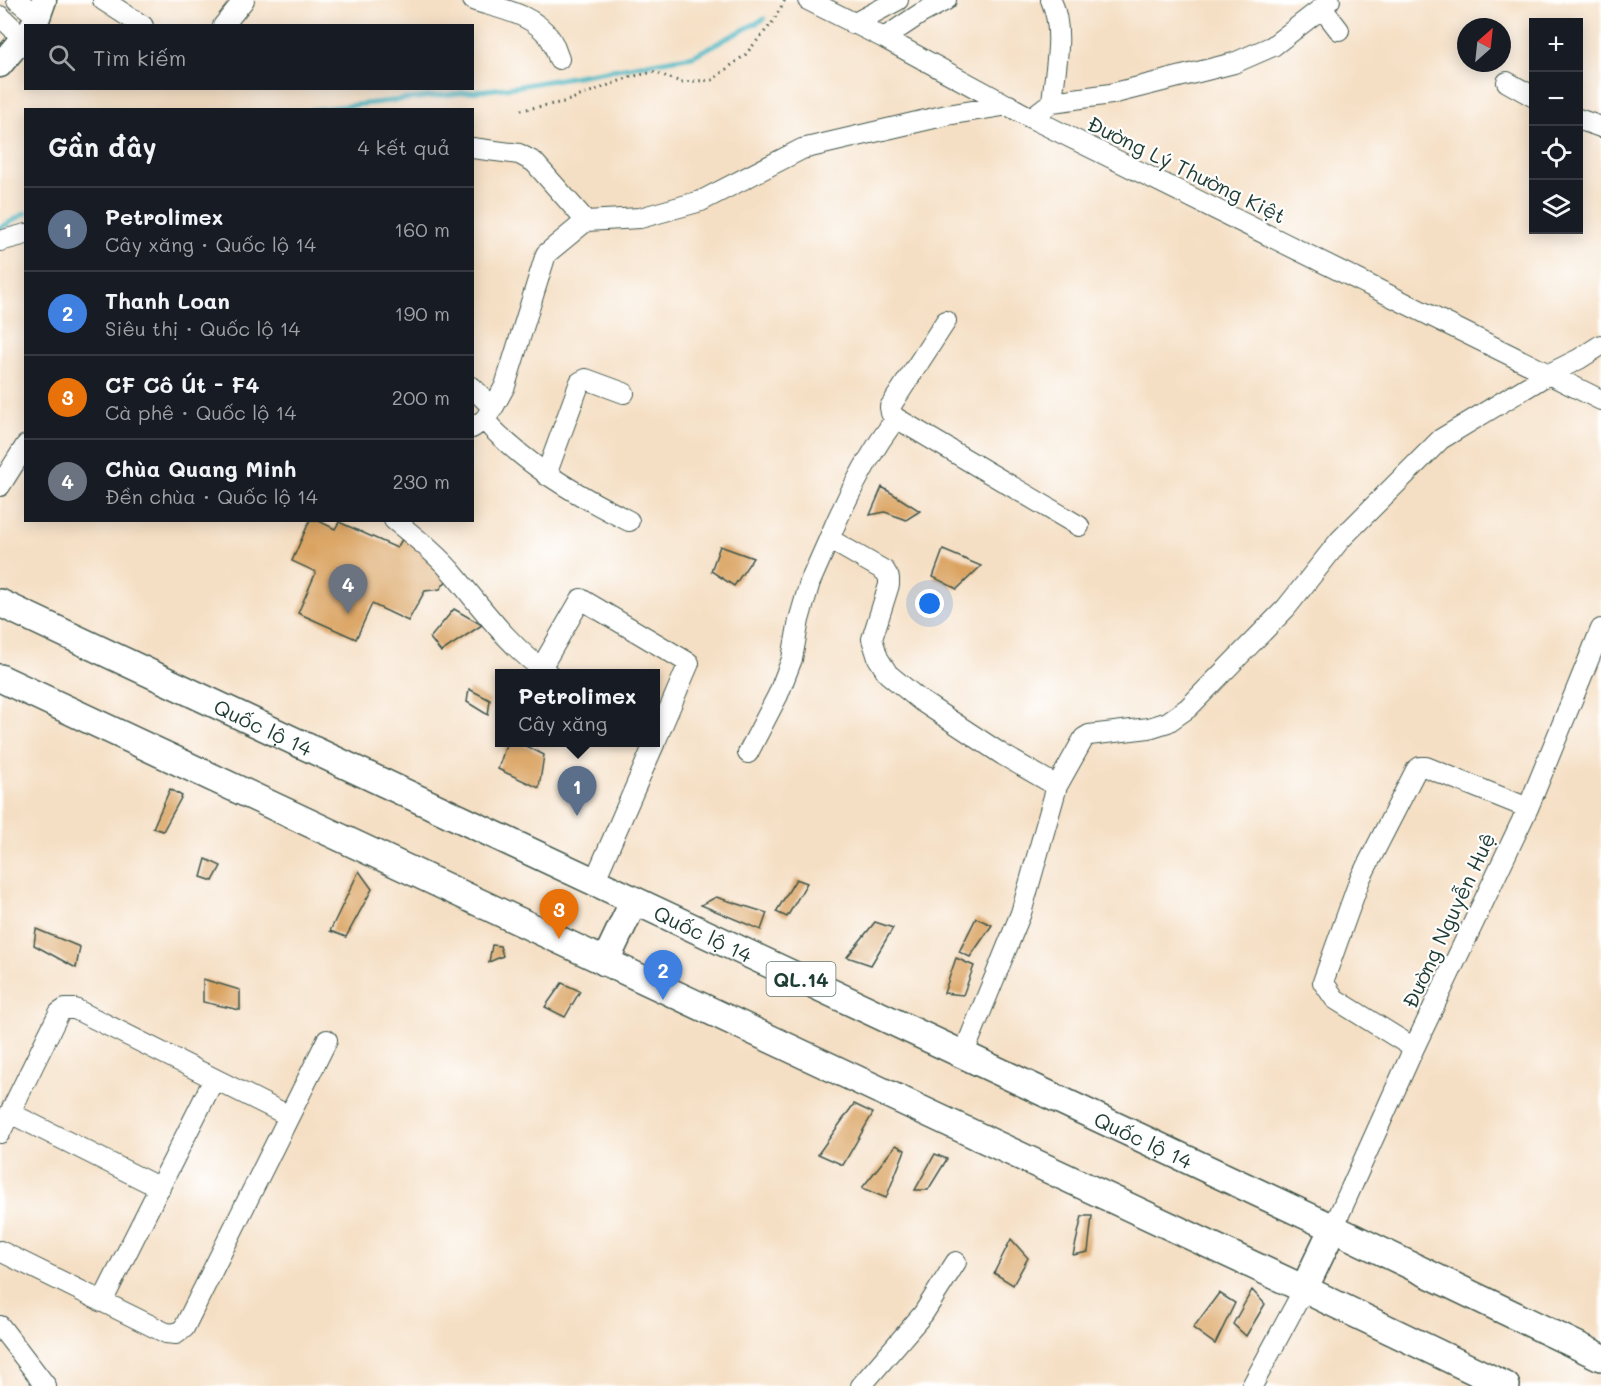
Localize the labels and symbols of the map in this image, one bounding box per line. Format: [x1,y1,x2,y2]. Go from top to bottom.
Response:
north arrow [1457,18,1511,72]
street label: Đường Lý Thường Kiệt [1083,109,1291,229]
pin: 4 [328,564,368,614]
your location [915,589,944,618]
street label: Quốc lộ 14 [210,692,318,761]
pin: 1 [558,766,596,816]
street label: Đường Nguyễn Huệ [1395,828,1501,1012]
pin: 3 [540,890,578,939]
street label: Quốc lộ 14 [650,898,758,968]
pin: 2 [644,950,682,1000]
road number: QL.14 [766,962,836,996]
street label: Quốc lộ 14 [1090,1105,1198,1174]

